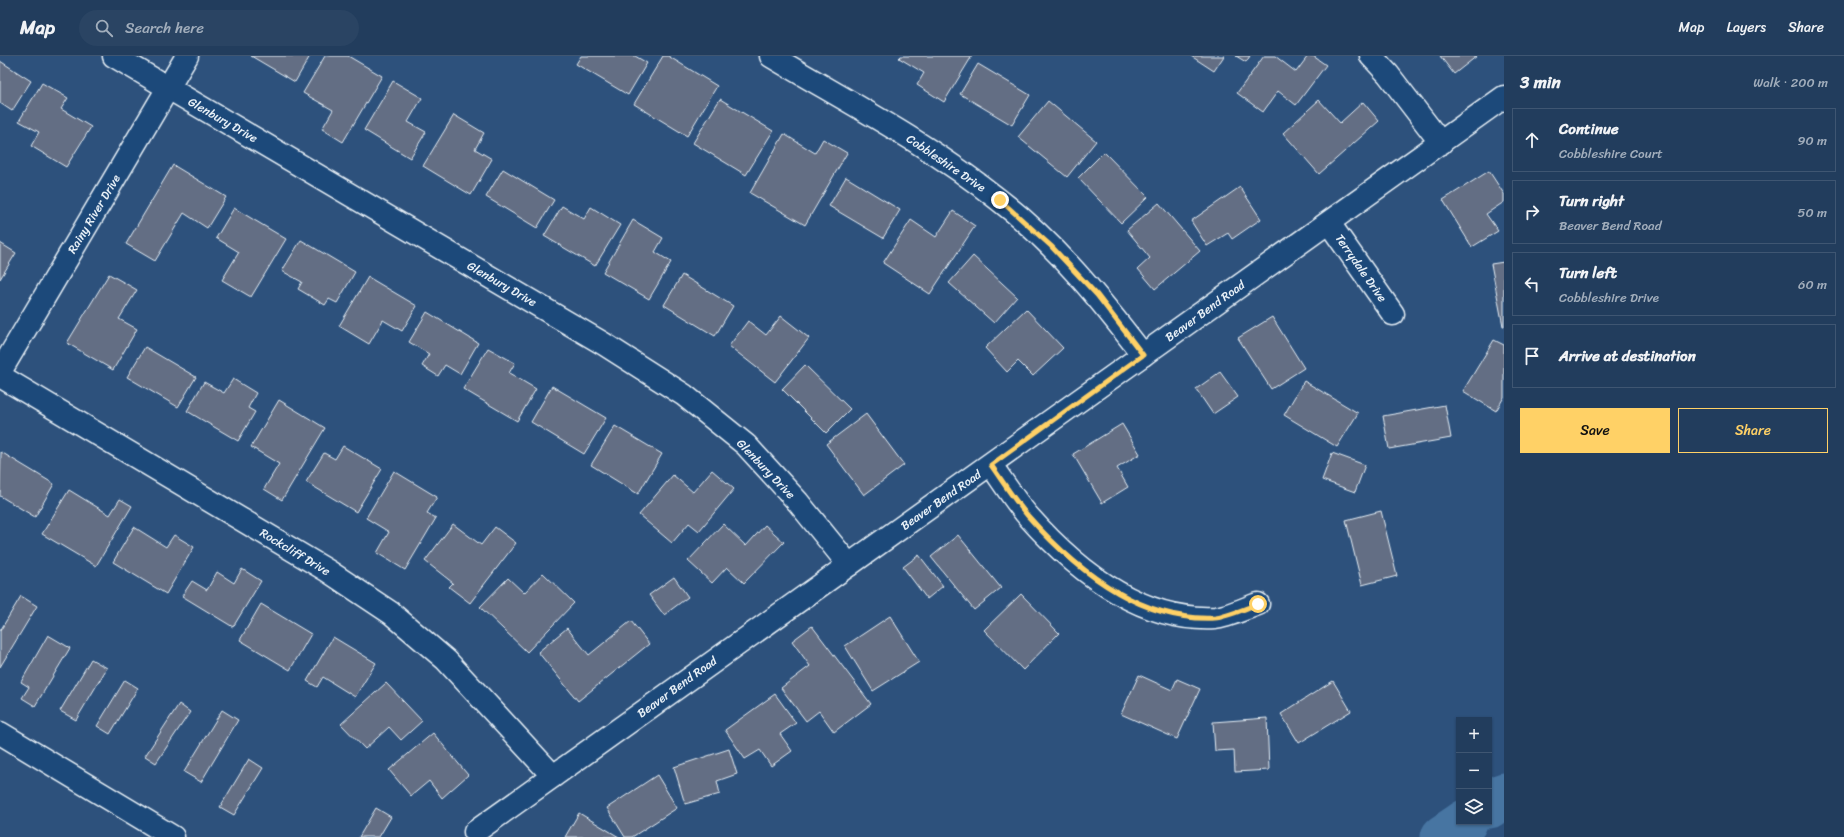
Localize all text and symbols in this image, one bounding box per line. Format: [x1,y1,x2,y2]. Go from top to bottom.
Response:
search box [79,10,359,46]
text: Map [20,11,55,44]
text: Search here [125,15,204,41]
text: Map [1679,15,1704,40]
text: Layers [1726,15,1766,40]
text: Share [1788,15,1824,40]
icon: search [93,17,115,39]
text: 3 min [1520,67,1561,97]
text: Walk · 200 m [1753,71,1828,94]
street label: Glenbury Drive [184,91,262,149]
text: Continue [1559,116,1619,142]
street label: Cobbleshire Drive [902,128,991,198]
icon: ahead [1521,129,1543,151]
text: 90 m [1797,129,1827,152]
text: Cobbleshire Court [1559,142,1663,165]
street label: Rainy River Drive [61,170,127,258]
text: Turn right [1559,188,1624,214]
route end [991,191,1009,209]
icon: right [1521,201,1543,223]
text: 50 m [1797,201,1827,224]
text: Beaver Bend Road [1559,214,1661,237]
street label: Terrydale Drive [1329,229,1393,307]
street label: Glenbury Drive [463,255,541,313]
text: Turn left [1559,260,1617,286]
icon: left [1521,273,1543,295]
text: 60 m [1798,273,1827,296]
street label: Beaver Bend Road [1160,274,1250,348]
text: Cobbleshire Drive [1559,286,1659,309]
text: Arrive at destination [1559,343,1696,369]
icon: arrive [1521,345,1543,367]
button: Save [1520,408,1670,453]
button: Share [1678,408,1828,453]
street label: Glenbury Drive [731,433,801,505]
street label: Beaver Bend Road [896,463,987,536]
street label: Rockcliff Drive [255,522,335,582]
route start [1249,595,1267,613]
street label: Beaver Bend Road [632,650,722,724]
map controls [1456,717,1492,825]
button: + [1456,717,1492,753]
button: − [1456,753,1492,789]
button: layers [1456,789,1492,825]

